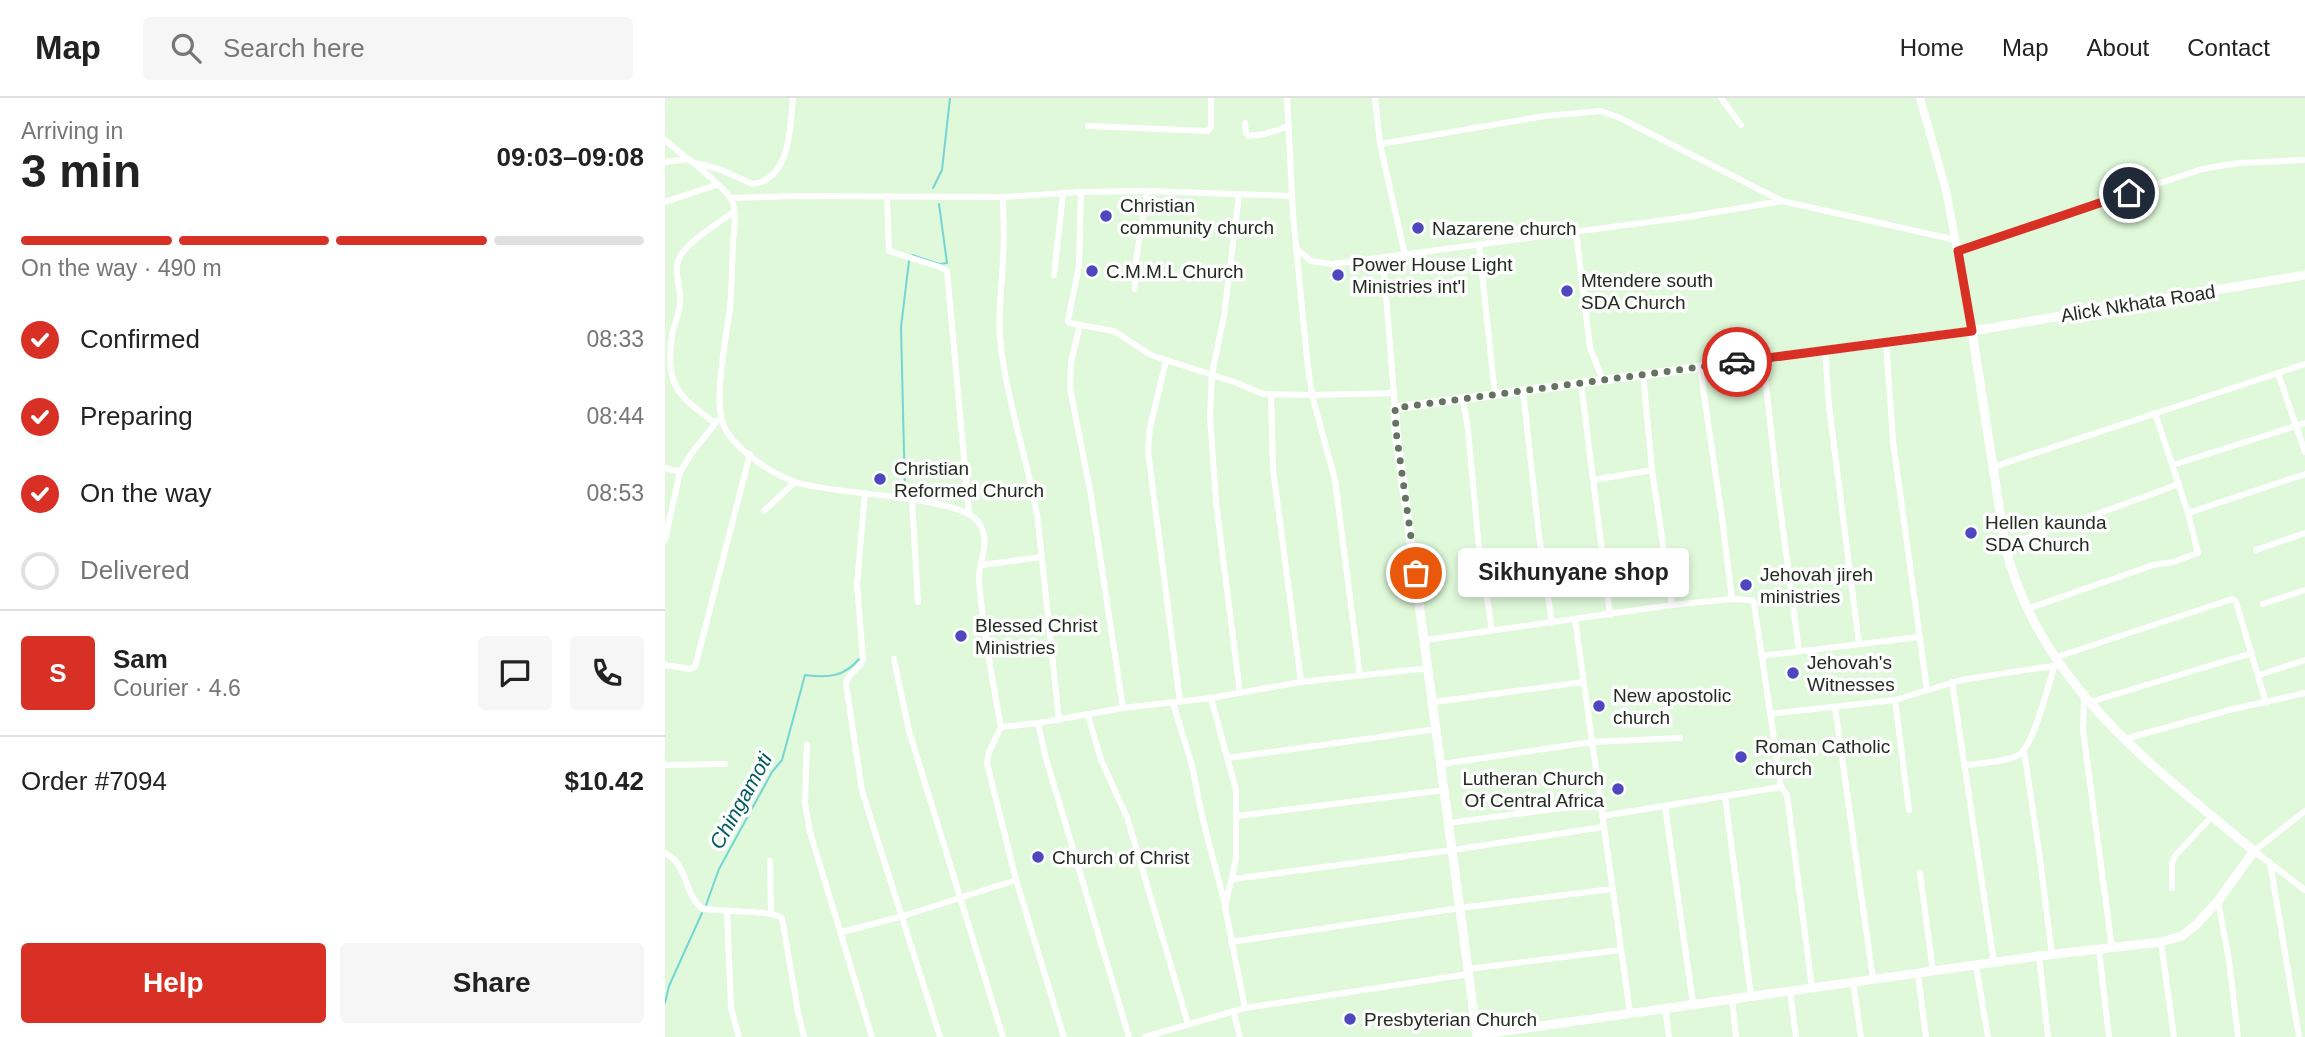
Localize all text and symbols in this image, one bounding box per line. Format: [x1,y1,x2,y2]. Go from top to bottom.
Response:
search box [143,17,633,80]
text: Map [35,29,101,66]
icon: search [167,29,205,67]
text: Search here [223,33,365,63]
text: Home [1900,34,1964,61]
text: Map [2002,34,2049,61]
text: About [2087,34,2149,61]
text: Contact [2187,34,2270,61]
text: Arriving in [21,118,123,144]
text: 09:03–09:08 [497,142,644,172]
text: 3 min [21,145,141,197]
pin [2099,163,2159,223]
icon: home [2110,174,2148,212]
place label: Christian community church [1120,195,1274,238]
marker: Christian community church [1098,208,1114,224]
place label: Nazarene church [1432,218,1577,239]
marker: Nazarene church [1410,220,1426,236]
place label: Power House Light Ministries int'l [1352,254,1513,297]
text: On the way · 490 m [21,255,222,281]
place label: C.M.M.L Church [1106,261,1244,282]
marker: C.M.M.L Church [1084,263,1100,279]
marker: Power House Light Ministries int'l [1330,267,1346,283]
place label: Mtendere south SDA Church [1581,270,1713,313]
street label: Alick Nkhata Road [2059,281,2217,326]
marker: Mtendere south SDA Church [1559,283,1575,299]
icon: check [21,321,59,359]
text: Confirmed [80,324,200,354]
text: 08:33 [586,326,644,352]
courier [1702,327,1772,397]
icon: car [1718,343,1756,381]
icon: check [21,398,59,436]
text: Preparing [80,401,193,431]
text: 08:44 [586,403,644,429]
place label: Christian Reformed Church [894,458,1044,501]
marker: Christian Reformed Church [872,471,888,487]
icon: check [21,475,59,513]
text: On the way [80,478,212,508]
text: 08:53 [586,480,644,506]
place label: Hellen kaunda SDA Church [1985,512,2107,555]
marker: Hellen kaunda SDA Church [1963,525,1979,541]
pin [1386,543,1446,603]
callout: Sikhunyane shop [1458,548,1689,598]
icon: bag [1397,554,1435,592]
text: Delivered [80,555,190,585]
text: Sikhunyane shop [1478,559,1669,585]
place label: Jehovah jireh ministries [1760,564,1873,607]
marker: Jehovah jireh ministries [1738,577,1754,593]
place label: Blessed Christ Ministries [975,615,1098,658]
marker: Blessed Christ Ministries [953,628,969,644]
button: chat [478,636,552,710]
button: phone [570,636,644,710]
text: Sam [113,644,168,674]
place label: Jehovah's Witnesses [1807,652,1895,695]
text: S [49,658,67,688]
marker: Jehovah's Witnesses [1785,665,1801,681]
text: Courier · 4.6 [113,675,241,701]
place label: New apostolic church [1613,685,1731,728]
marker: New apostolic church [1591,698,1607,714]
place label: Roman Catholic church [1755,736,1890,779]
water label: Chingamoti [705,748,777,853]
marker: Roman Catholic church [1733,749,1749,765]
text: Order #7094 [21,766,167,796]
text: $10.42 [564,766,644,796]
place label: Lutheran Church Of Central Africa [1462,768,1604,811]
marker: Lutheran Church Of Central Africa [1610,781,1626,797]
place label: Church of Christ [1052,847,1190,868]
marker: Church of Christ [1030,849,1046,865]
button: Help [21,943,326,1023]
button: Share [340,943,644,1023]
place label: Presbyterian Church [1364,1009,1537,1030]
marker: Presbyterian Church [1342,1011,1358,1027]

